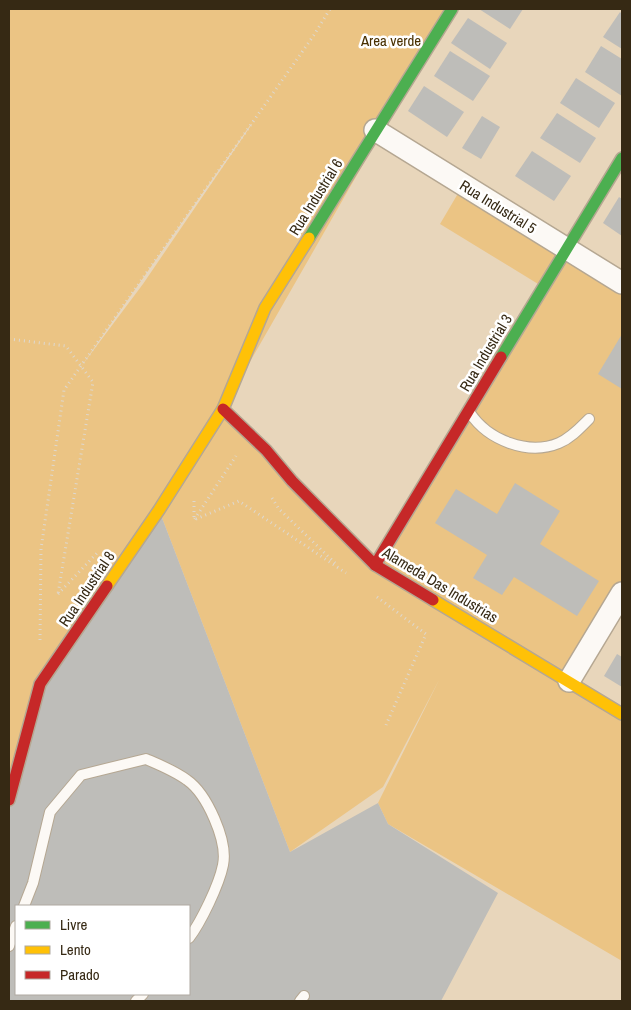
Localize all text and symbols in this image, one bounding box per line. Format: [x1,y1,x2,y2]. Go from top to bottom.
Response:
park label: Area verde [360,30,421,51]
street label: Rua Industrial 6 [284,154,348,239]
street label: Rua Industrial 5 [456,175,541,239]
street label: Rua Industrial 3 [454,310,517,395]
street label: Alameda Das Industrias [378,541,502,627]
street label: Rua Industrial 8 [54,547,120,631]
legend [15,905,190,995]
text: Livre [60,914,88,935]
text: Lento [60,939,91,960]
text: Parado [60,964,100,985]

